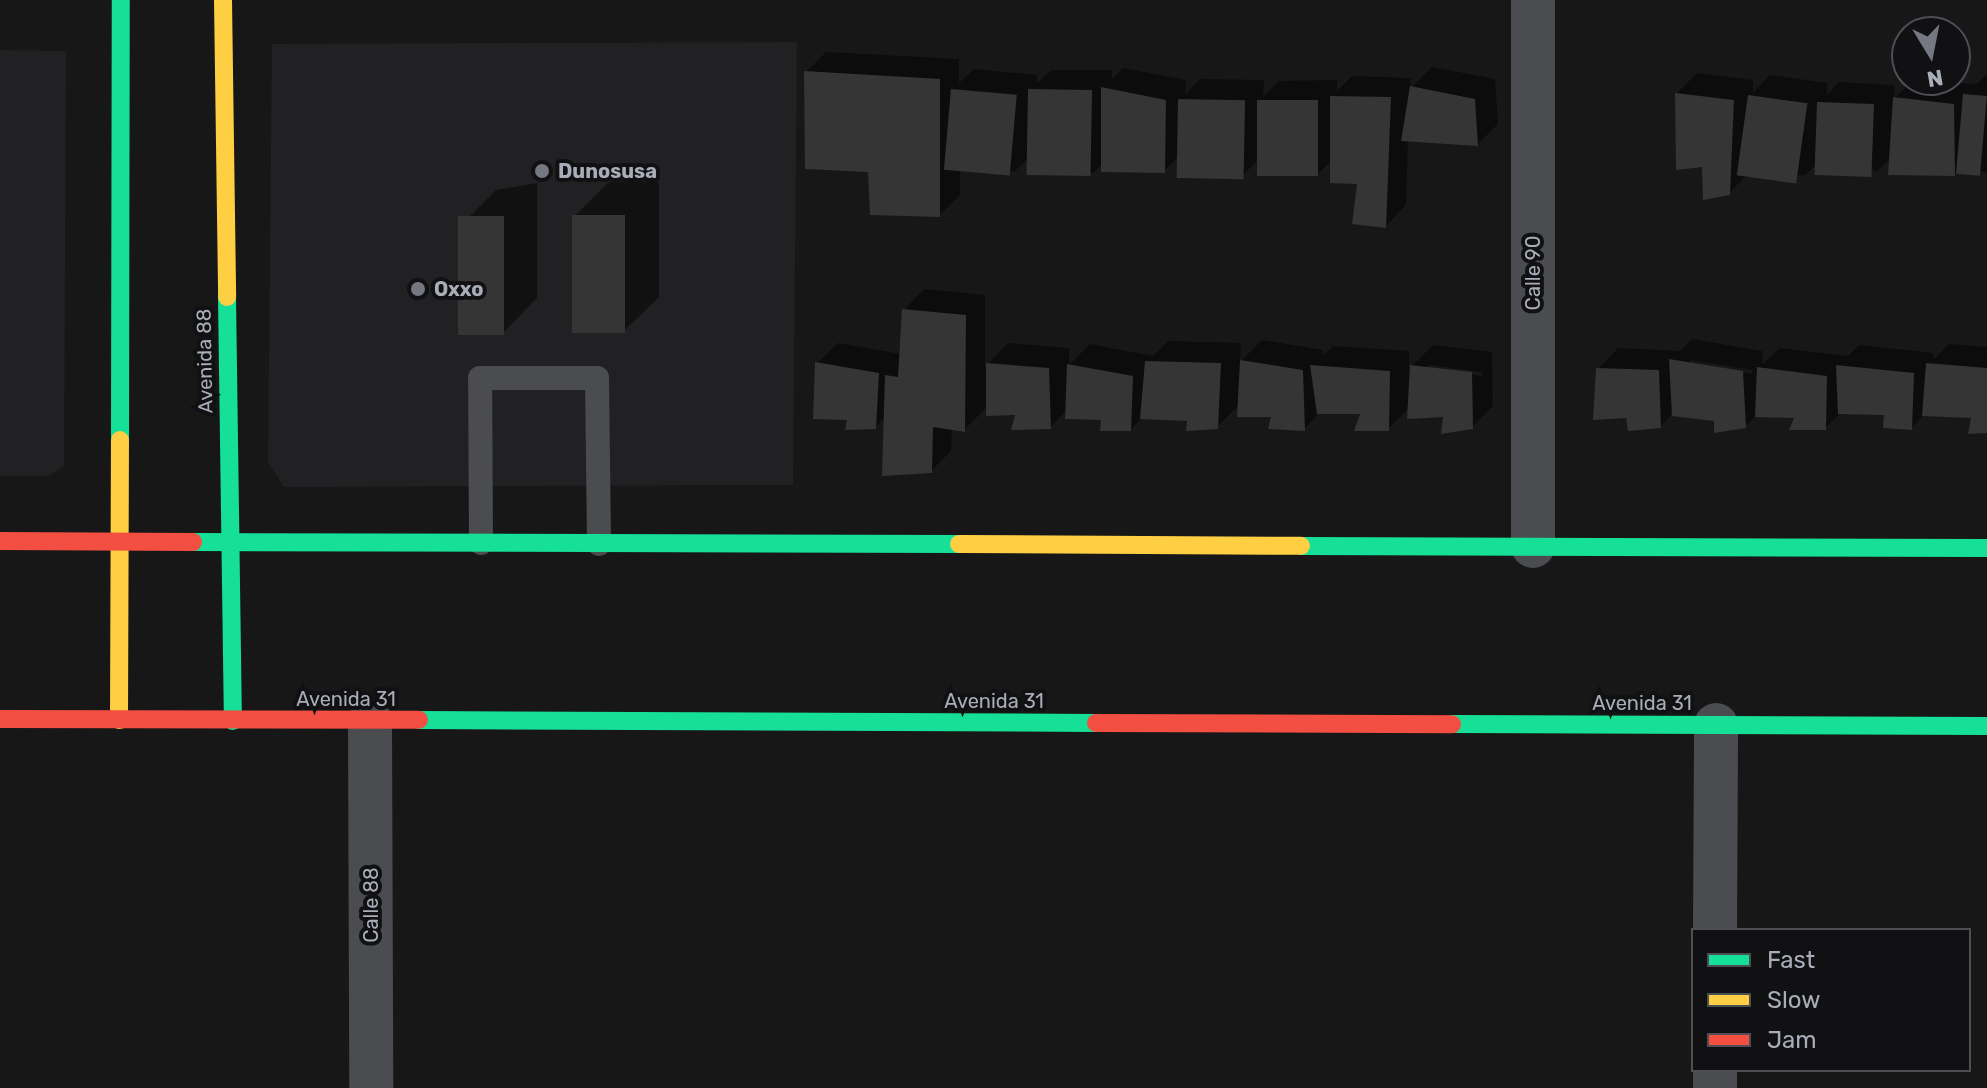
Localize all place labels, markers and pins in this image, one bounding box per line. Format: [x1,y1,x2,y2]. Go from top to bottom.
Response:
place label: Dunosusa [558,159,657,183]
marker: Dunosusa [533,162,551,180]
place label: Oxxo [434,277,483,301]
marker: Oxxo [409,280,427,298]

